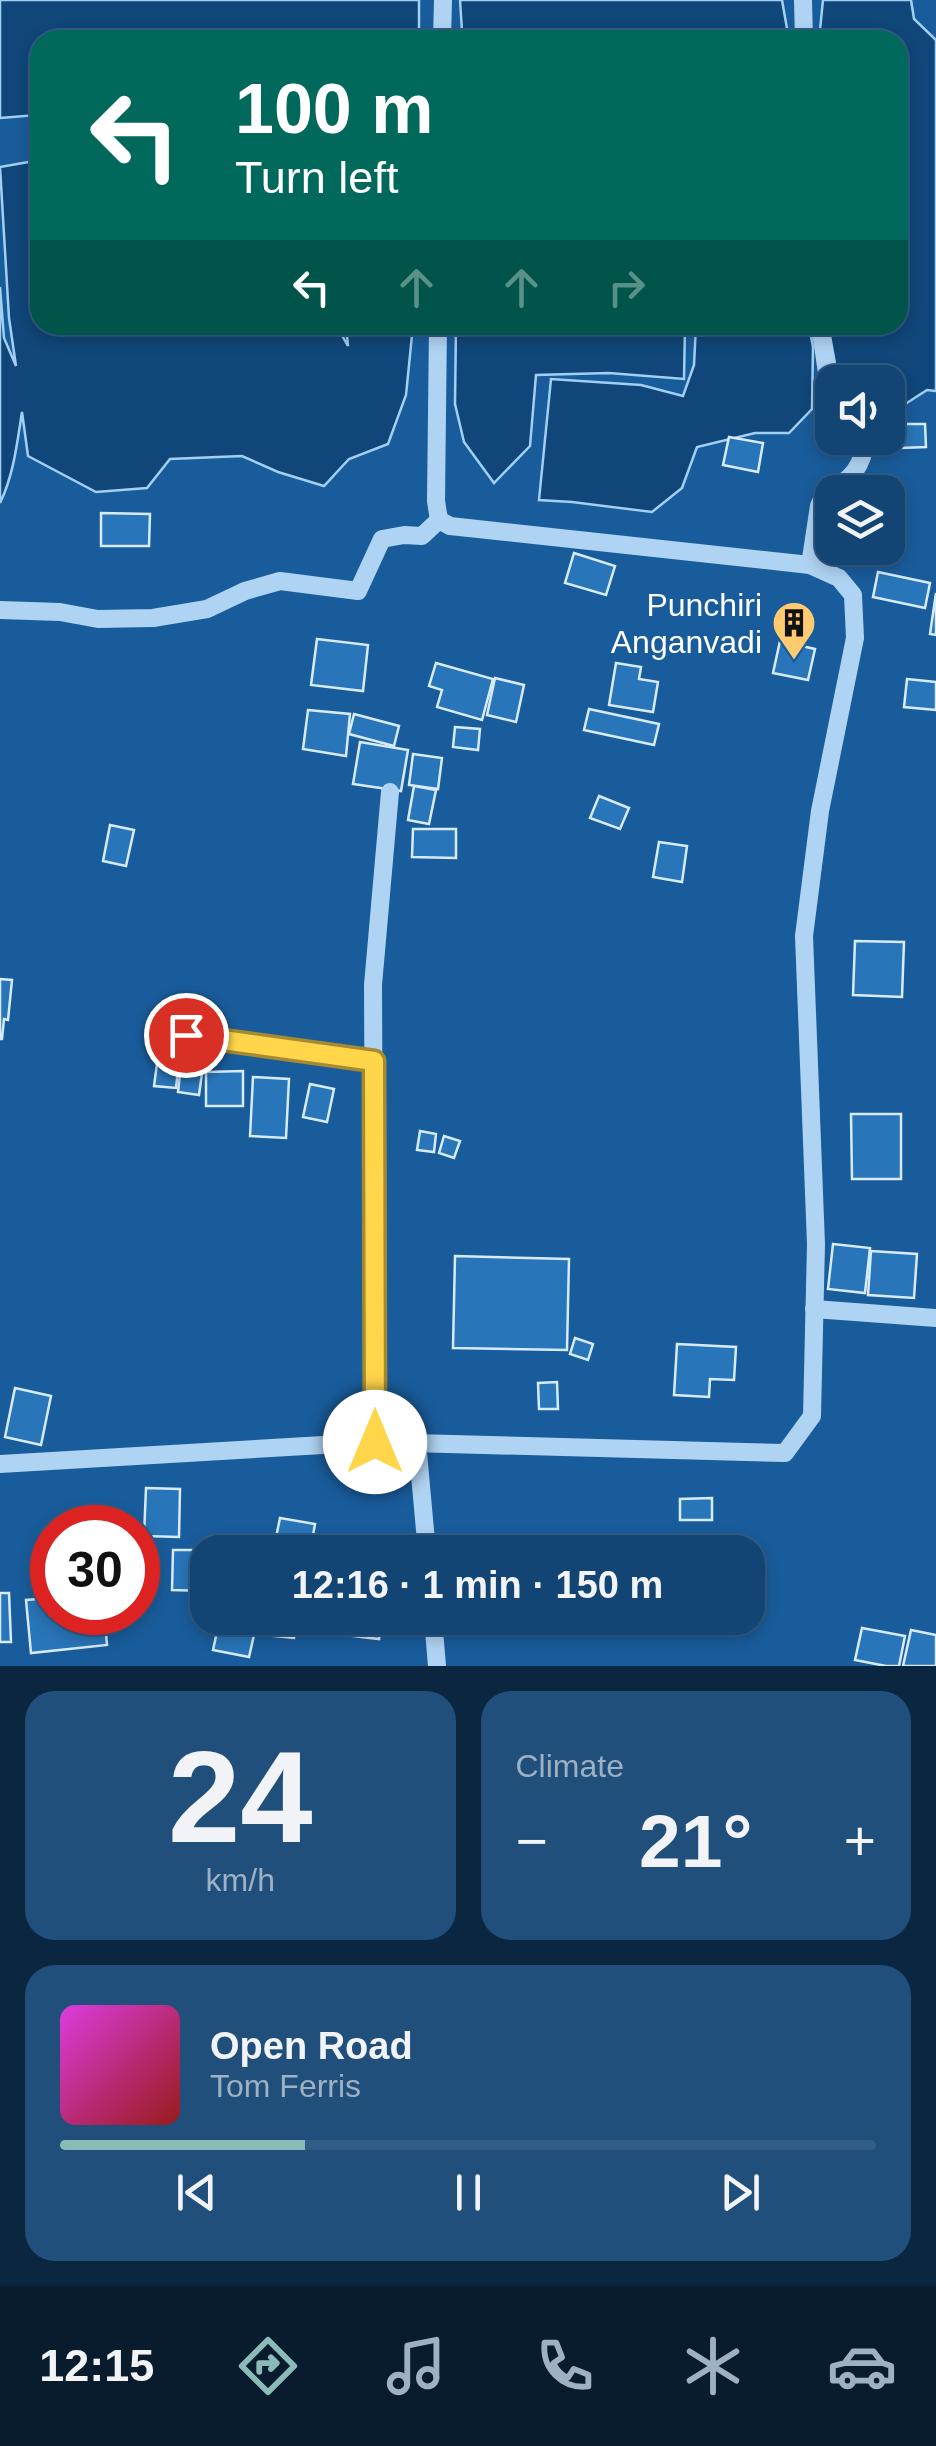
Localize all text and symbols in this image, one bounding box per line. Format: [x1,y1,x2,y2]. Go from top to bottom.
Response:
icon: left [70,70,200,200]
text: 100 m [235,70,433,148]
text: Turn left [235,152,398,203]
icon: left [284,260,339,315]
icon: ahead [389,260,444,315]
icon: ahead [494,260,549,315]
icon: right [599,260,654,315]
map controls [815,365,905,565]
button: sound [815,365,905,455]
button: layers [815,475,905,565]
place label: Punchiri Anganvadi [611,587,762,660]
building icon: Punchiri Anganvadi [771,600,817,661]
pin [144,993,229,1078]
icon: arrive [159,1008,214,1063]
position arrow [323,1390,427,1494]
speed limit sign: 30 [30,1505,160,1635]
text: 12:16 · 1 min · 150 m [292,1564,663,1606]
text: 24 [168,1724,313,1870]
text: Climate [516,1748,624,1784]
text: 21° [639,1799,752,1883]
text: − [516,1810,548,1872]
text: + [844,1810,876,1872]
text: km/h [206,1862,275,1898]
text: Open Road [210,2025,413,2067]
text: Tom Ferris [210,2068,361,2104]
icon: previous [169,2165,224,2220]
icon: pause [441,2165,496,2220]
icon: next [713,2165,768,2220]
icon: directions [233,2331,303,2401]
icon: music [381,2331,451,2401]
icon: phone [530,2331,600,2401]
icon: climate [678,2331,748,2401]
icon: car [827,2331,897,2401]
text: 12:15 [39,2340,154,2391]

